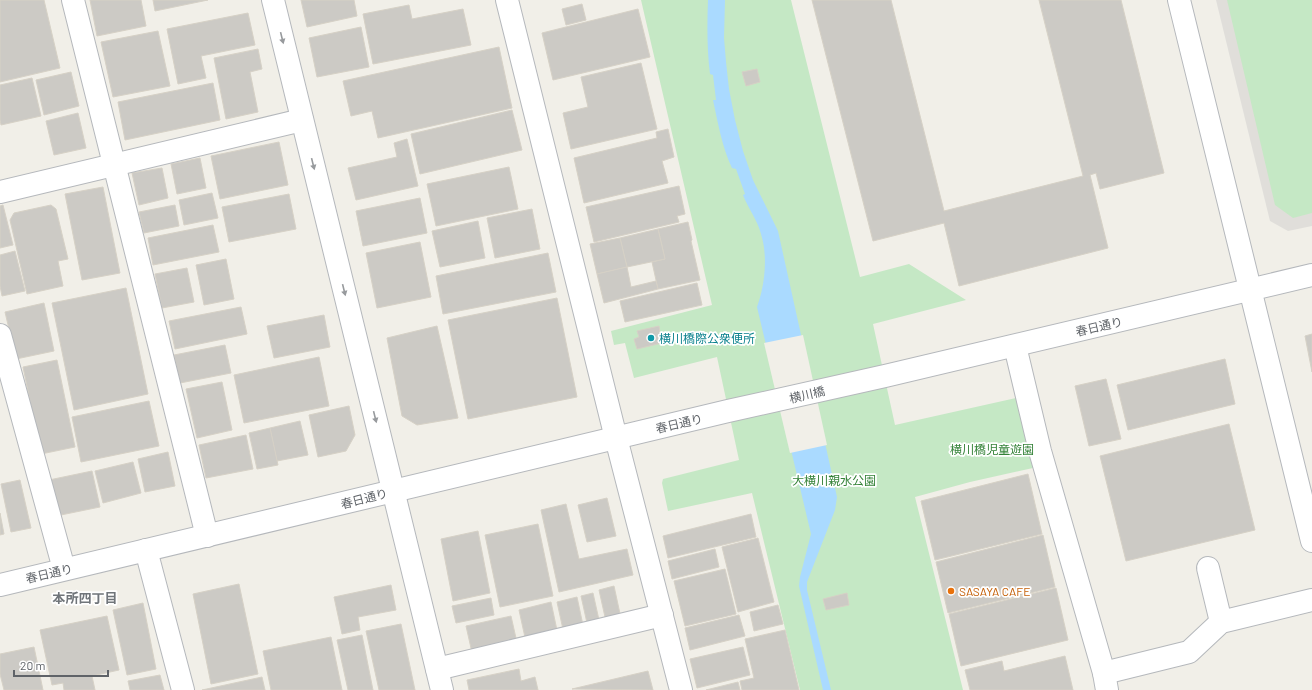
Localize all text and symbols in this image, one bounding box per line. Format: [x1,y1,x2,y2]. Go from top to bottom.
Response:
one-way arrow [279,32,285,44]
one-way arrow [310,158,316,170]
one-way arrow [341,285,347,297]
street label: 春日通り [1074,314,1124,338]
place label: 横川橋際公衆便所 [659,331,755,345]
marker: 横川橋際公衆便所 [646,333,656,343]
street label: 横川橋 [788,383,826,405]
one-way arrow [372,411,378,423]
street label: 春日通り [654,411,704,435]
park label: 横川橋児童遊園 [950,442,1034,456]
park label: 大横川親水公園 [792,473,876,487]
street label: 春日通り [339,485,389,511]
street label: 春日通り [24,561,74,585]
place label: SASAYA CAFE [959,584,1030,598]
marker: SASAYA CAFE [946,586,956,596]
district label: 本所四丁目 [52,590,118,606]
scale bar [14,652,108,678]
text: 20 m [20,658,46,672]

